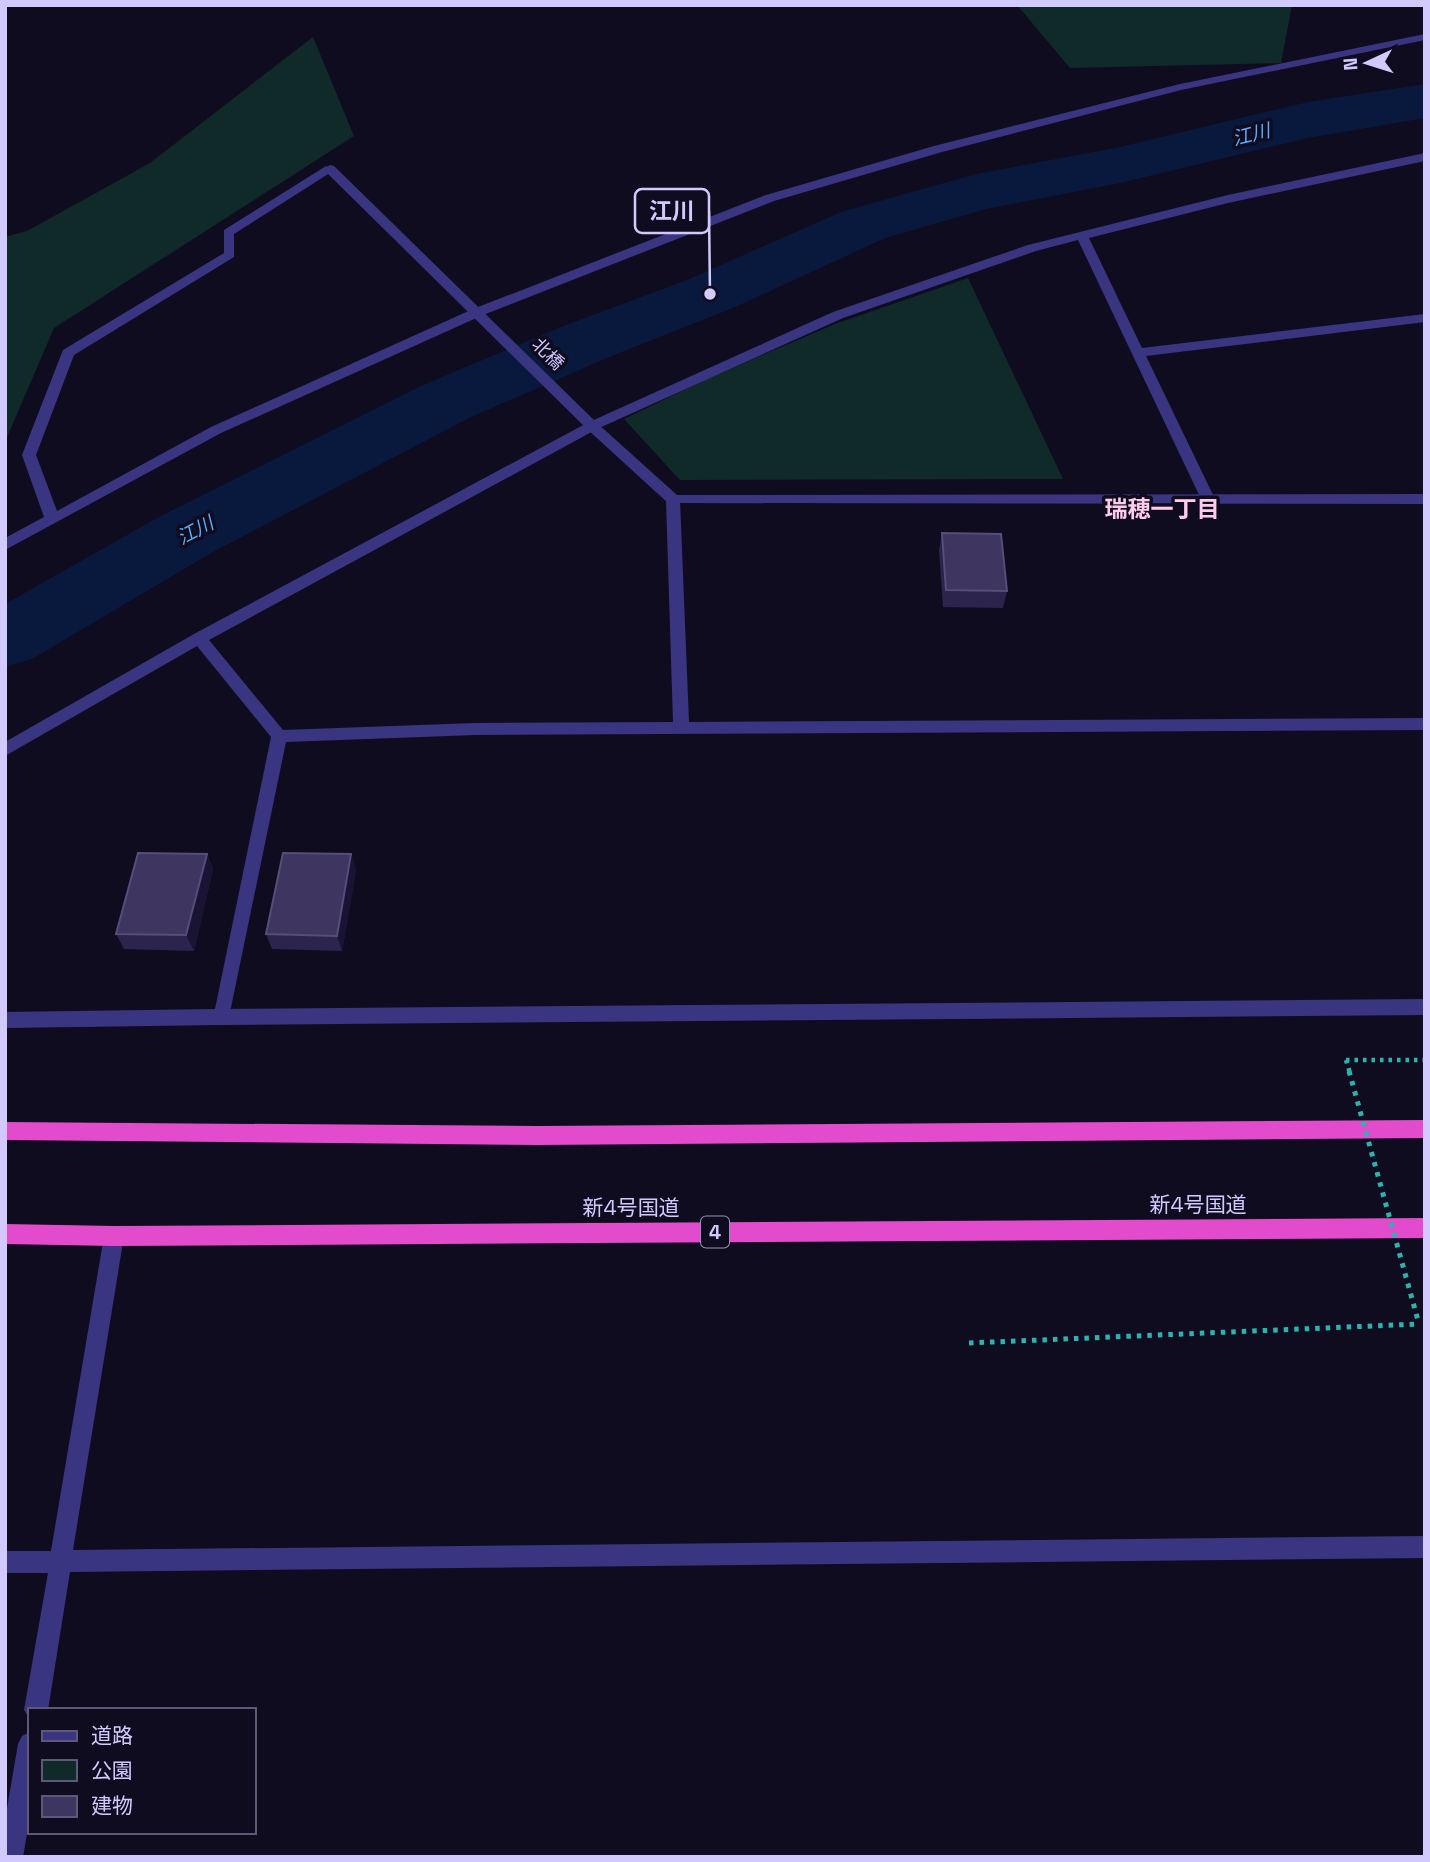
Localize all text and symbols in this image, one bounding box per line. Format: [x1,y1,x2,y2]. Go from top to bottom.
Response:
north arrow [1332,28,1402,98]
text: N [1338,57,1363,71]
water label: 江川 [1230,117,1275,151]
callout: 江川 [635,189,709,233]
text: 江川 [649,196,695,226]
street label: 北橋 [527,333,569,375]
district label: 瑞穂一丁目 [1105,494,1220,524]
water label: 江川 [173,510,220,550]
street label: 新4号国道 [1149,1191,1247,1218]
street label: 新4号国道 [582,1194,680,1221]
road number: 4 [701,1216,729,1248]
legend [28,1708,256,1834]
text: 道路 [91,1722,133,1749]
text: 公園 [91,1757,133,1784]
text: 建物 [91,1792,133,1819]

